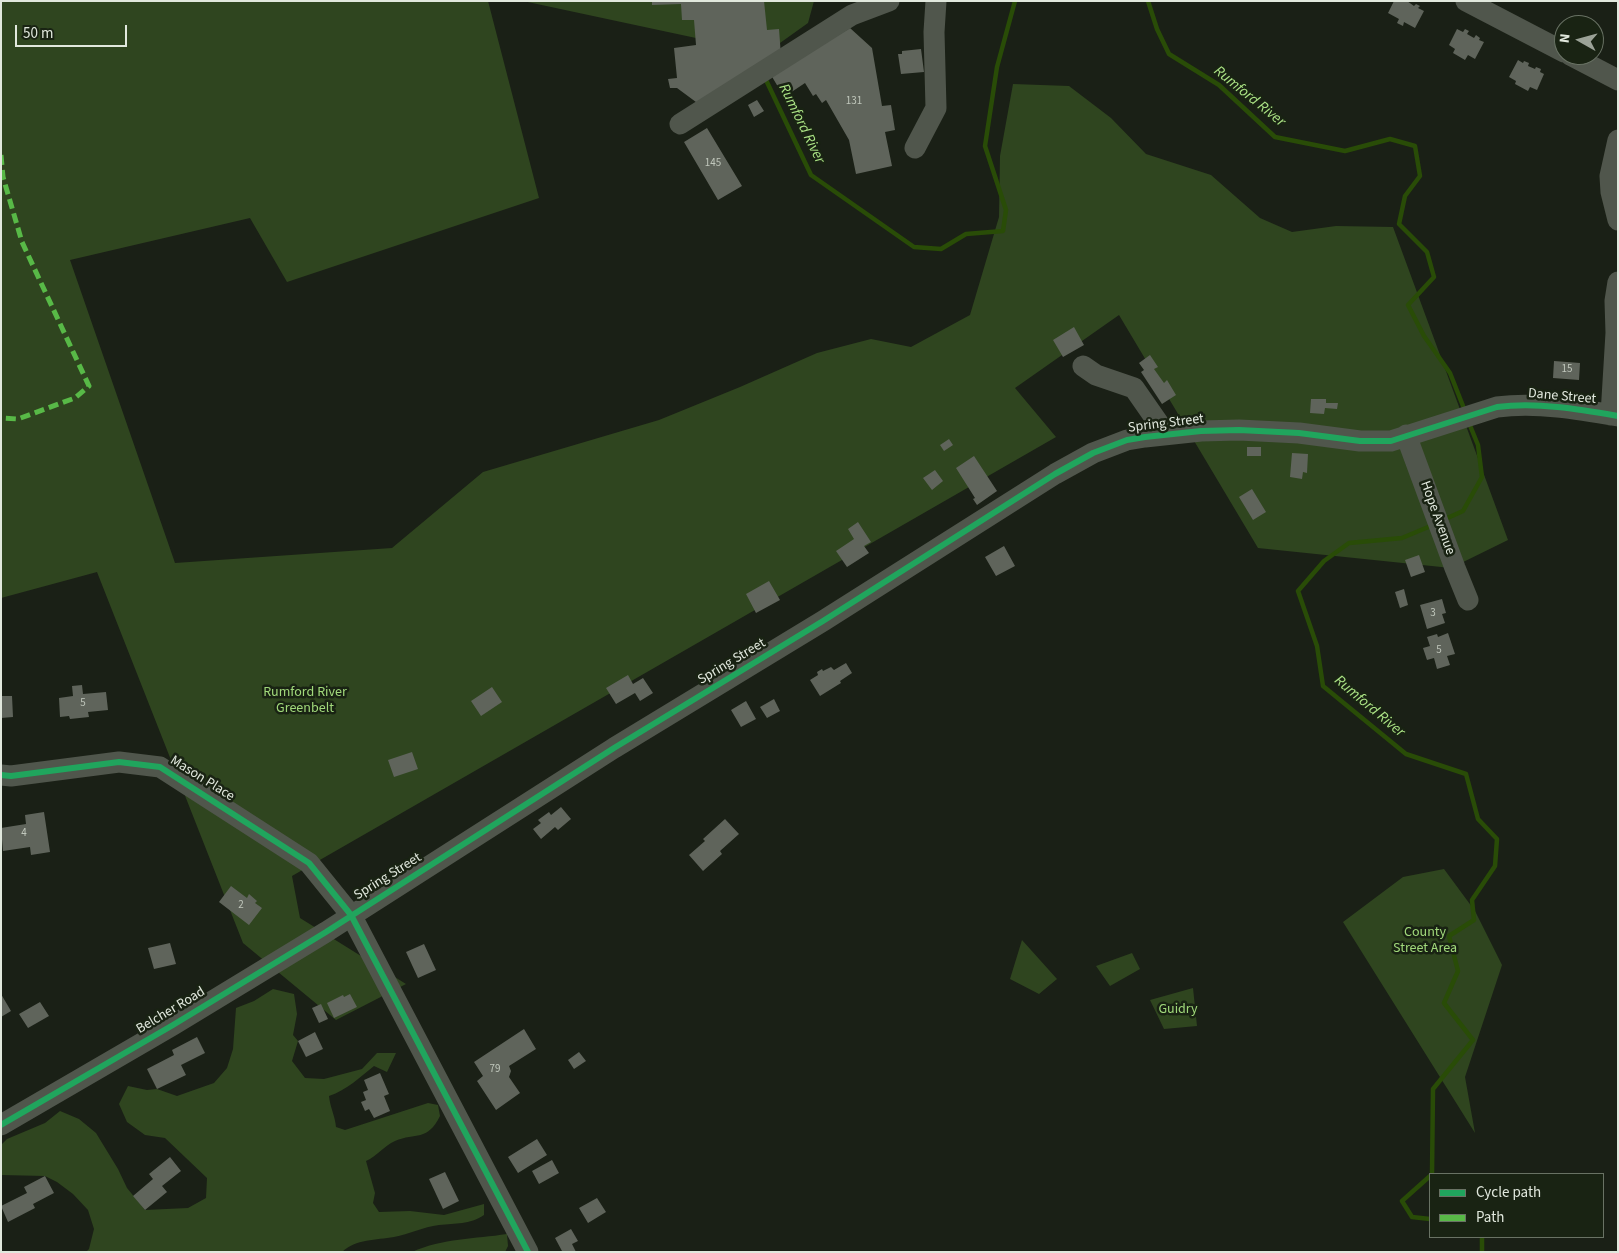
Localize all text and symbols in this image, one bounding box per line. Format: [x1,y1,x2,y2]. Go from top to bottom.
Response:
scale bar [18,15,130,47]
north arrow [1554,15,1604,65]
text: 50 m [23,23,53,44]
text: N [1555,32,1576,44]
water label: Rumford River [1210,63,1288,131]
water label: Rumford River [774,81,828,167]
house number: 131 [846,95,862,109]
house number: 145 [705,157,721,171]
house number: 15 [1562,363,1572,377]
street label: Dane Street [1527,386,1597,408]
street label: Spring Street [1127,411,1205,437]
street label: Hope Avenue [1416,479,1458,557]
house number: 3 [1430,607,1436,621]
street label: Spring Street [695,635,769,689]
house number: 5 [1436,644,1442,658]
water label: Rumford River [1330,672,1408,742]
park label: Rumford River Greenbelt [263,685,347,718]
house number: 5 [80,697,86,711]
street label: Mason Place [167,753,237,805]
house number: 4 [21,827,27,841]
street label: Spring Street [351,850,425,904]
house number: 2 [238,899,244,913]
park label: County Street Area [1393,925,1457,958]
street label: Belcher Road [134,984,208,1038]
park label: Guidry [1158,1002,1198,1018]
house number: 79 [490,1063,500,1077]
legend [1429,1173,1604,1238]
text: Cycle path [1476,1182,1541,1203]
text: Path [1476,1207,1504,1228]

